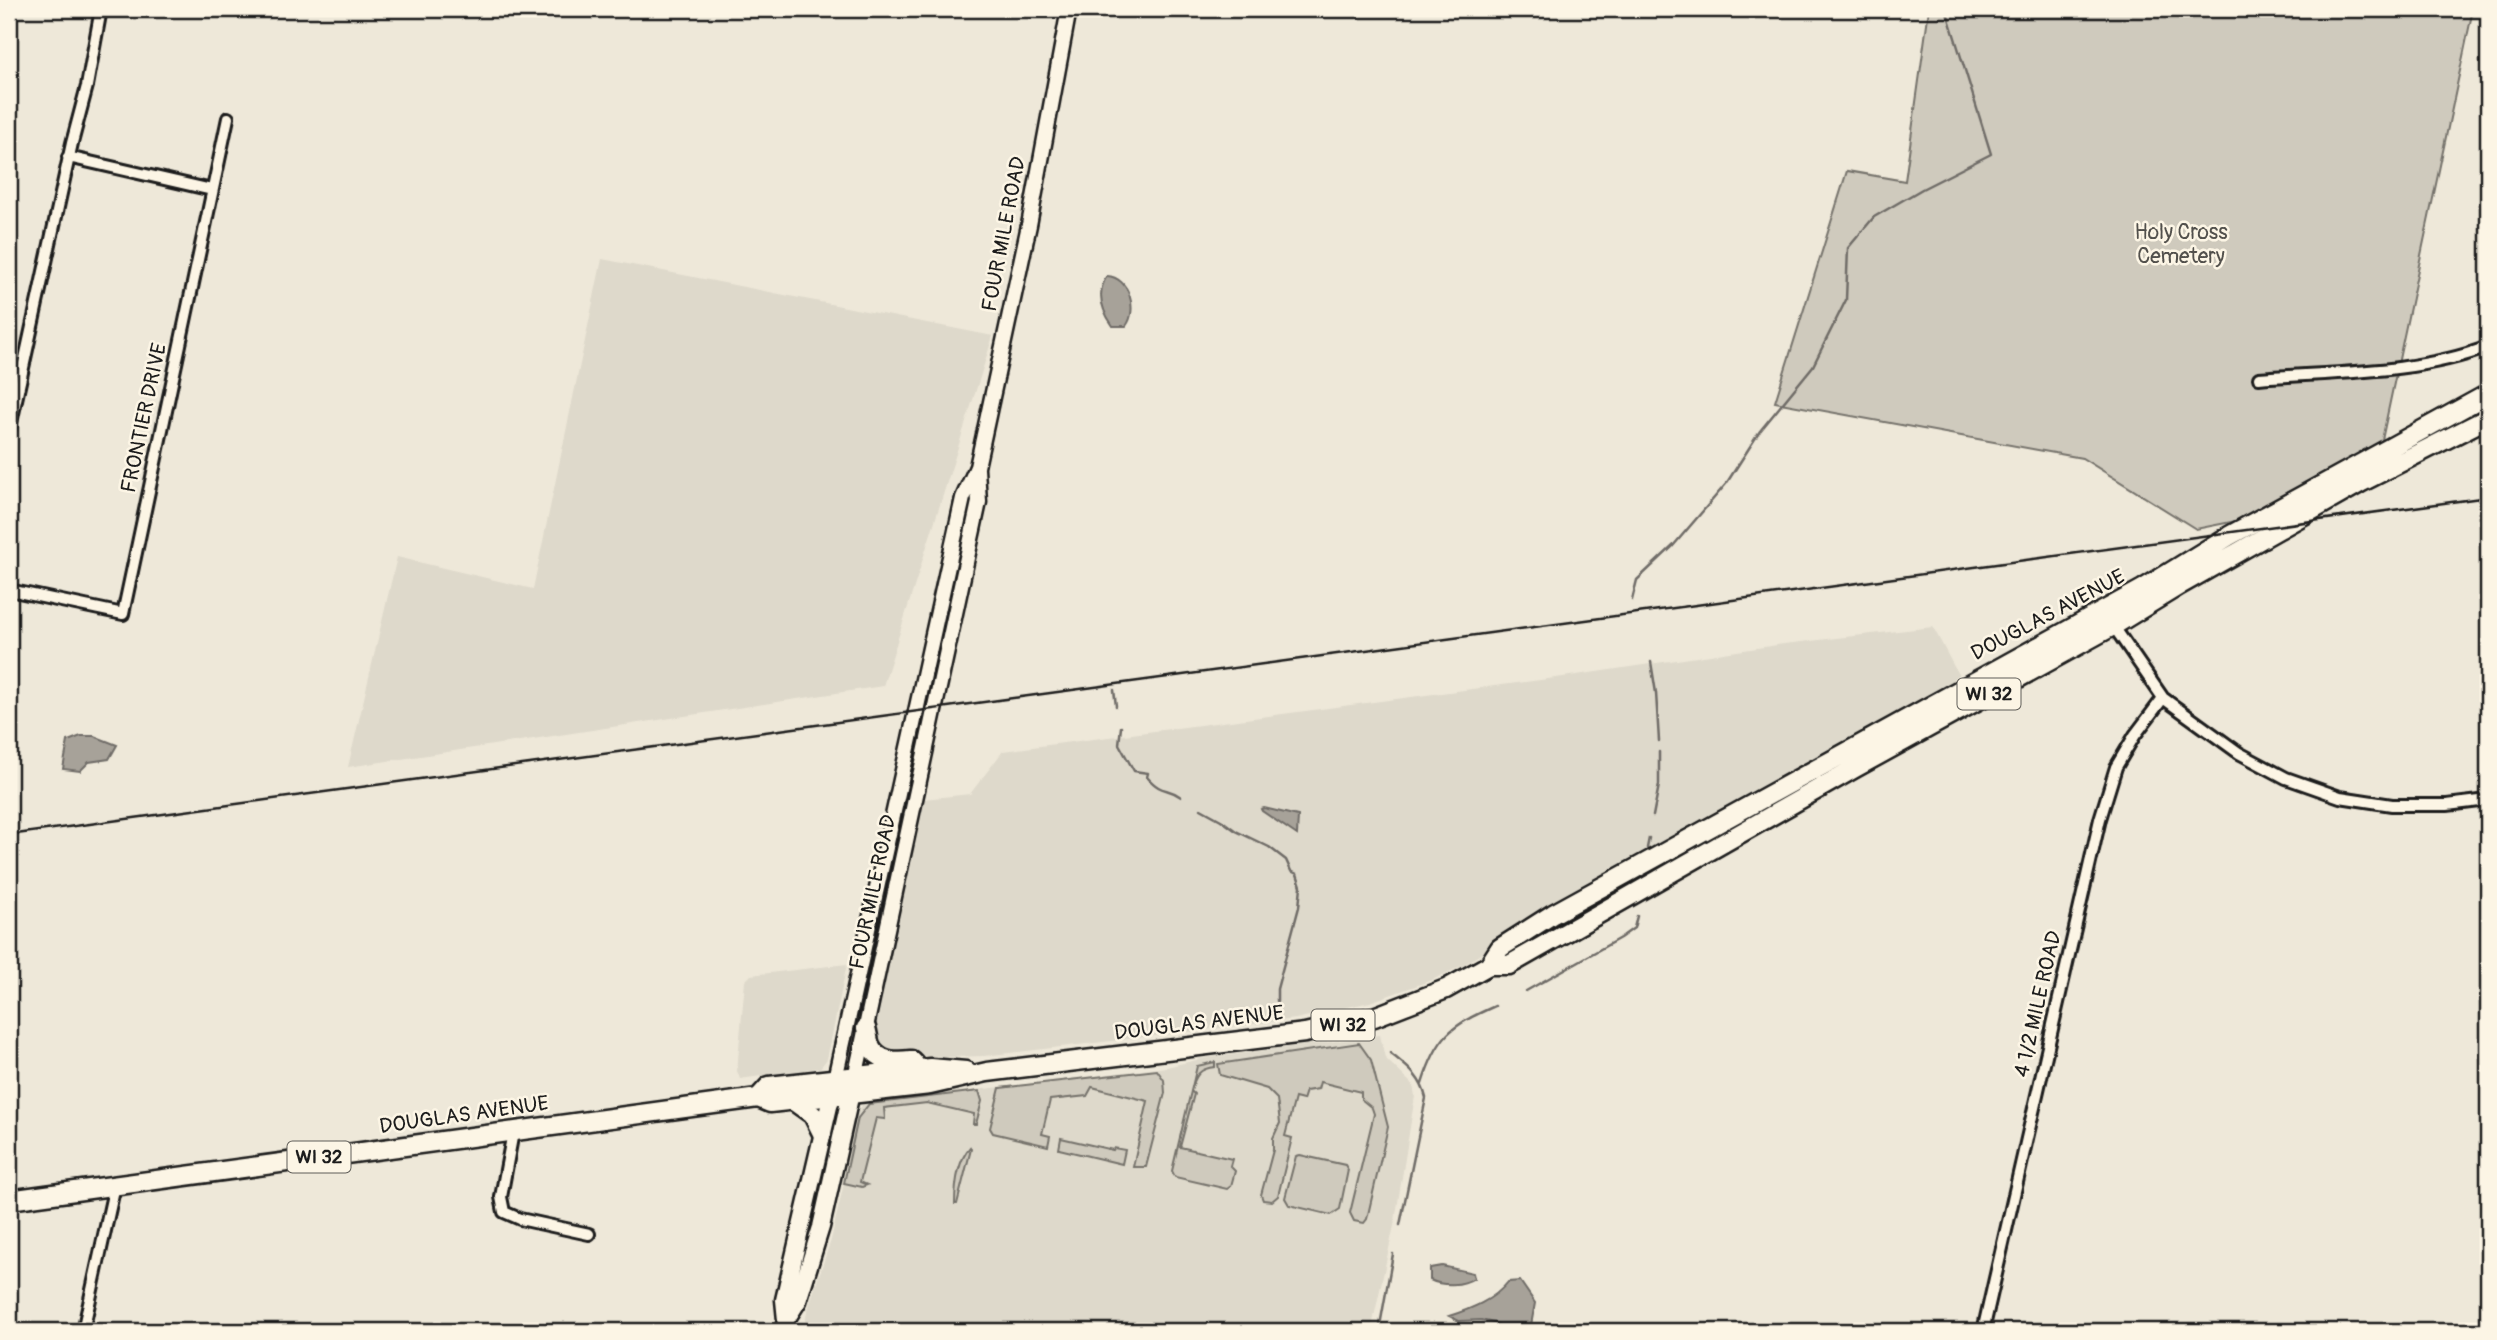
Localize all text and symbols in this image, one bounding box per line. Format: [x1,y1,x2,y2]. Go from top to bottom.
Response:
street label: FOUR MILE ROAD [976,154,1032,314]
park label: Holy Cross Cemetery [2134,219,2228,270]
street label: FRONTIER DRIVE [115,341,173,495]
street label: DOUGLAS AVENUE [1966,563,2130,667]
road number: WI 32 [1958,678,2021,709]
street label: FOUR MILE ROAD [843,812,903,972]
street label: 4 1/2 MILE ROAD [2008,928,2068,1080]
street label: DOUGLAS AVENUE [1113,999,1285,1047]
road number: WI 32 [1312,1009,1374,1040]
street label: DOUGLAS AVENUE [378,1090,550,1140]
road number: WI 32 [288,1142,350,1172]

